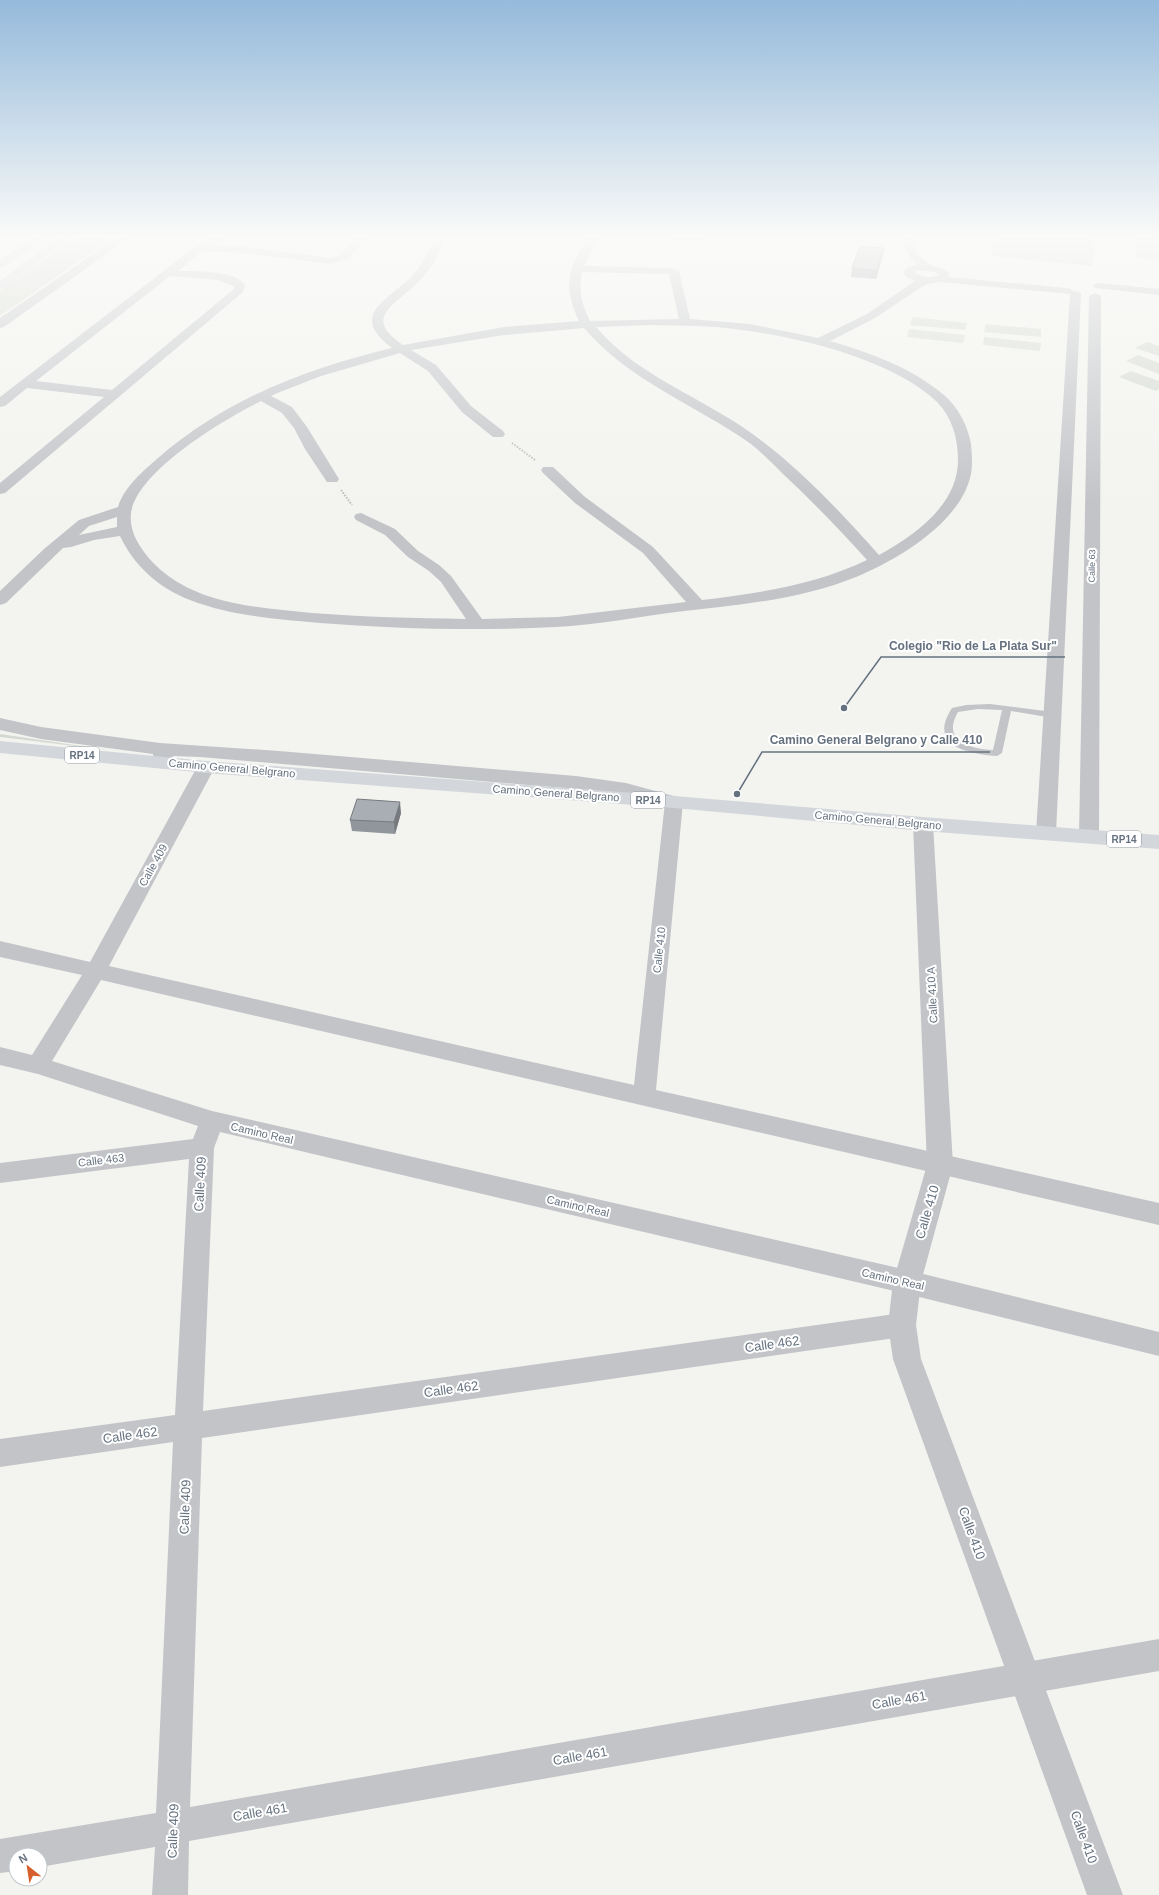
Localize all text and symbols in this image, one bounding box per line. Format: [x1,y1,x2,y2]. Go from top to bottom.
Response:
street label: Calle 63 [1087,549,1097,583]
callout: Colegio "Rio de La Plata Sur" [881,633,1065,657]
text: Colegio "Rio de La Plata Sur" [889,639,1057,653]
callout: Camino General Belgrano y Calle 410 [762,728,990,752]
text: Camino General Belgrano y Calle 410 [770,733,983,747]
road number: RP14 [65,747,99,763]
street label: Camino General Belgrano [168,756,296,780]
street label: Camino General Belgrano [492,783,620,803]
road number: RP14 [631,792,665,808]
street label: Camino General Belgrano [814,808,942,832]
road number: RP14 [1107,831,1141,847]
street label: Calle 409 [136,842,170,888]
street label: Calle 410 [651,926,667,974]
street label: Calle 410 A [925,966,939,1023]
street label: Camino Real [230,1120,294,1146]
street label: Calle 463 [77,1151,125,1169]
street label: Calle 409 [191,1156,209,1212]
street label: Calle 410 [912,1184,942,1240]
street label: Camino Real [546,1193,610,1219]
street label: Camino Real [861,1266,925,1292]
street label: Calle 462 [744,1333,800,1355]
street label: Calle 462 [423,1378,479,1400]
street label: Calle 462 [102,1424,158,1446]
street label: Calle 409 [177,1479,193,1535]
street label: Calle 410 [956,1505,988,1561]
street label: Calle 461 [871,1688,927,1712]
street label: Calle 461 [552,1744,608,1768]
street label: Calle 461 [232,1800,288,1824]
street label: Calle 409 [165,1803,181,1859]
street label: Calle 410 [1068,1809,1100,1865]
north arrow [8,1847,48,1887]
text: N [17,1851,29,1866]

